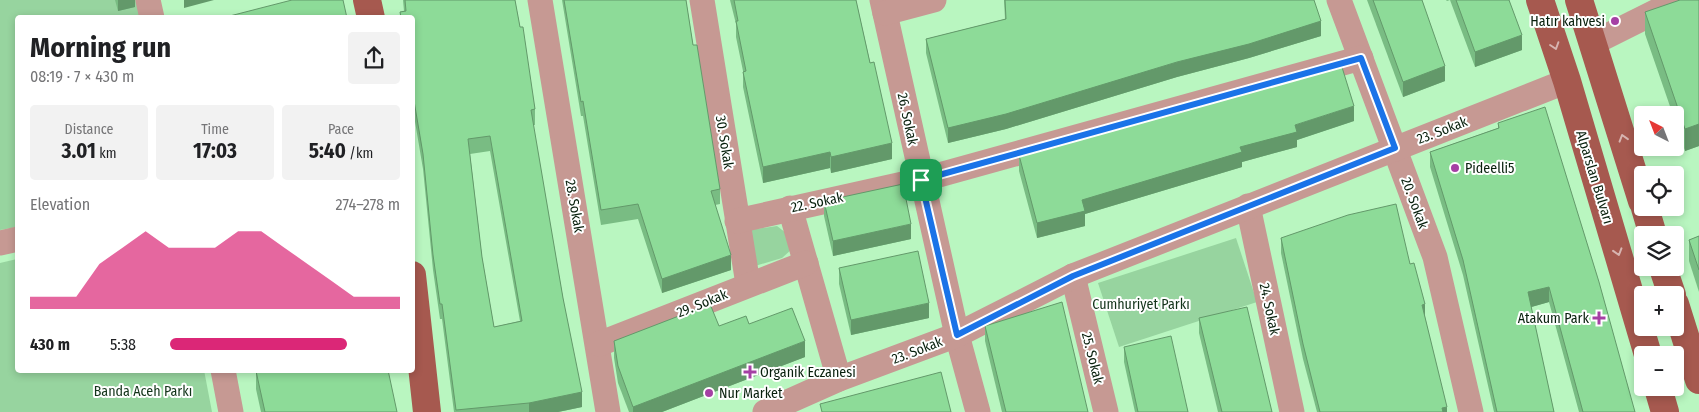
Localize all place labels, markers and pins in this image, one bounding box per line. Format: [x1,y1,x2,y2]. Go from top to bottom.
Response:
place label: Hatır kahvesi [1530,13,1605,30]
marker: Hatır kahvesi [1609,15,1621,27]
pin [900,159,942,201]
place label: Pideelli5 [1465,160,1515,177]
marker: Pideelli5 [1449,162,1461,174]
place label: Atakum Park [1518,310,1589,327]
marker: Atakum Park [1593,312,1605,324]
place label: Organik Eczanesi [760,364,856,381]
marker: Organik Eczanesi [744,366,756,378]
place label: Nur Market [719,385,783,402]
marker: Nur Market [703,387,715,399]

